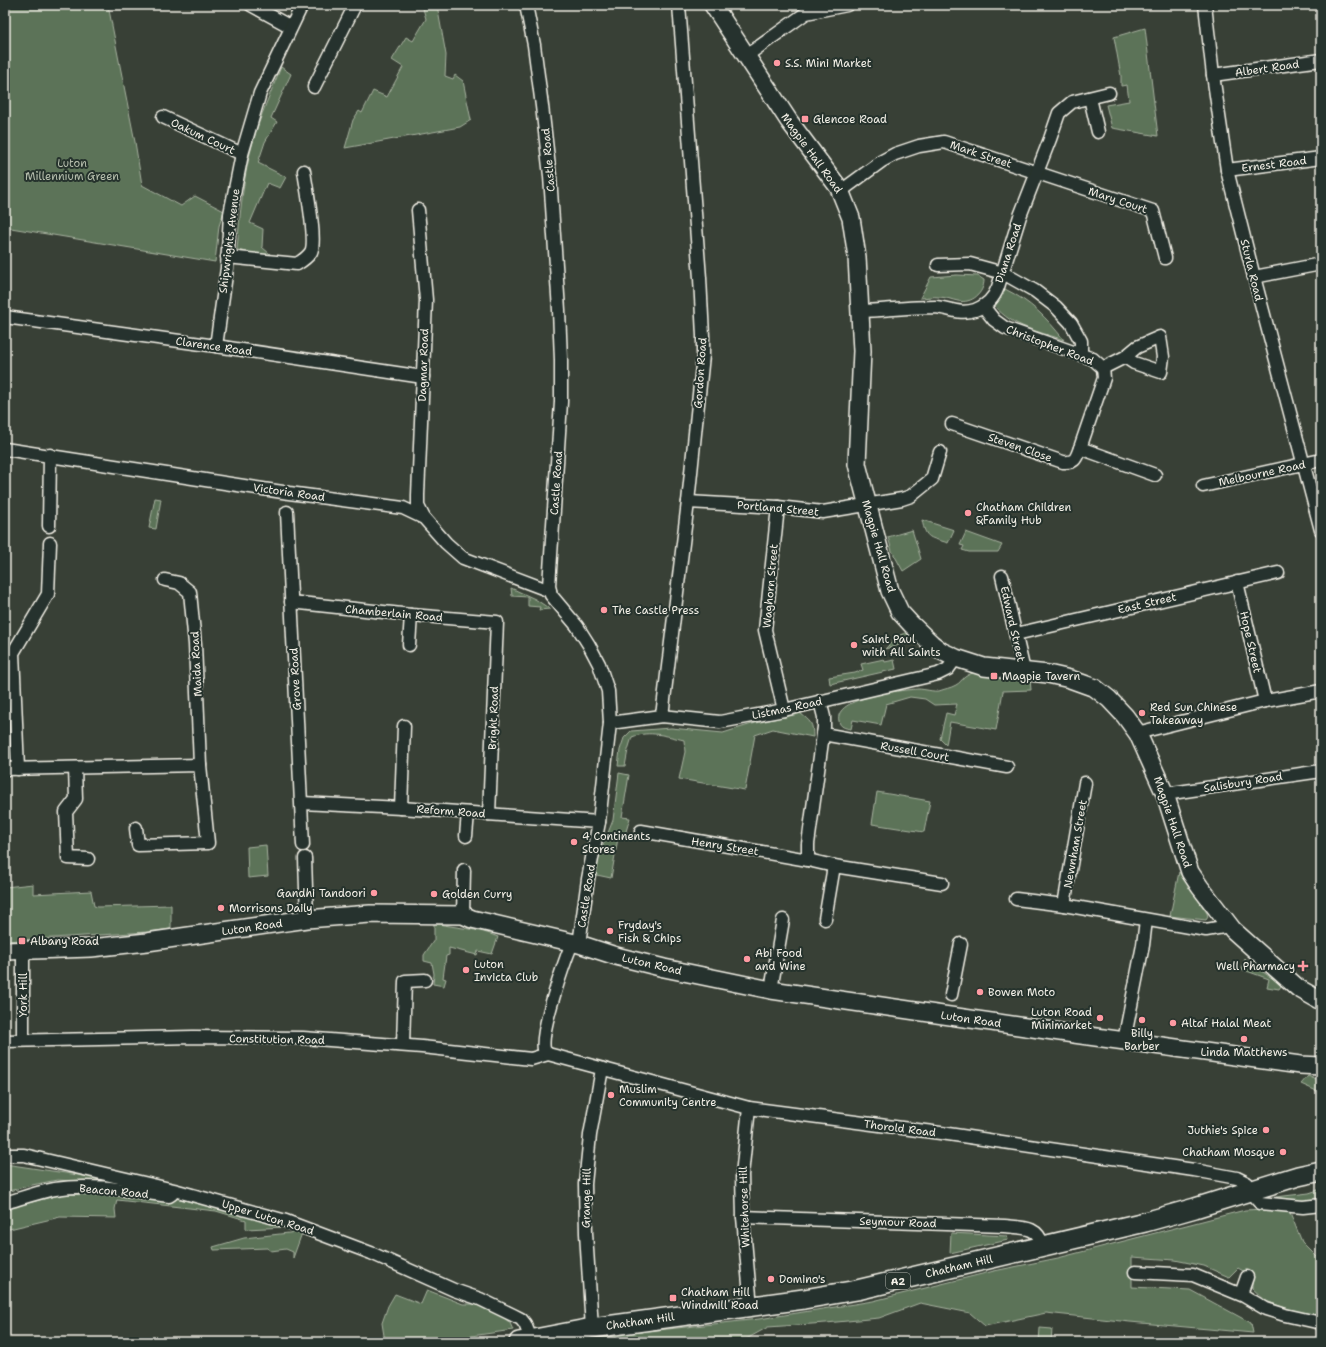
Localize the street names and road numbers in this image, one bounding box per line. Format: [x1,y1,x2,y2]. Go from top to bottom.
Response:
street label: Albert Road [1234,57,1300,80]
street label: Magpie Hall Road [777,110,846,196]
street label: Oakum Court [168,115,238,158]
street label: Castle Road [538,127,559,193]
street label: Mark Street [948,137,1014,172]
street label: Ernest Road [1241,153,1307,176]
street label: Mary Court [1086,184,1149,217]
street label: Shipwrights Avenue [216,188,243,294]
street label: Diana Road [992,221,1025,285]
street label: Sturla Road [1237,238,1266,303]
street label: Christopher Road [1004,322,1096,369]
street label: Dagmar Road [415,328,432,402]
street label: Clarence Road [175,334,253,359]
street label: Gordon Road [691,337,710,409]
street label: Steven Close [986,430,1054,465]
street label: Castle Road [547,450,566,516]
street label: Melbourne Road [1217,457,1307,490]
street label: Victoria Road [252,480,326,505]
street label: Portland Street [736,497,820,520]
street label: Magpie Hall Road [858,498,899,594]
street label: Waghorn Street [759,543,782,629]
street label: Edward Street [997,585,1029,664]
street label: East Street [1116,589,1178,617]
street label: Chamberlain Road [344,602,444,625]
street label: Hope Street [1236,610,1265,675]
street label: Maida Road [187,631,206,697]
street label: Grove Road [286,647,305,711]
street label: Bright Road [485,686,502,750]
street label: Listmas Road [751,694,824,723]
street label: Russell Court [879,738,951,765]
street label: Salisbury Road [1203,769,1284,796]
street label: Magpie Hall Road [1150,774,1195,870]
street label: Newnham Street [1060,798,1091,890]
street label: Reform Road [416,802,486,821]
street label: Henry Street [690,834,760,859]
street label: Castle Road [574,863,599,929]
street label: Luton Road [221,916,283,939]
street label: Luton Road [620,950,683,979]
street label: York Hill [16,972,31,1017]
street label: Luton Road [940,1008,1002,1031]
street label: Constitution Road [229,1031,325,1048]
street label: Thorold Road [863,1117,937,1140]
street label: Whitehorse Hill [736,1165,753,1248]
street label: Grange Hill [578,1167,595,1228]
street label: Beacon Road [79,1181,149,1202]
street label: Upper Luton Road [220,1196,316,1239]
street label: Seymour Road [859,1214,937,1231]
street label: Chatham Hill [924,1251,995,1282]
road number: A2 [886,1273,910,1289]
street label: Chatham Hill [605,1309,676,1334]

